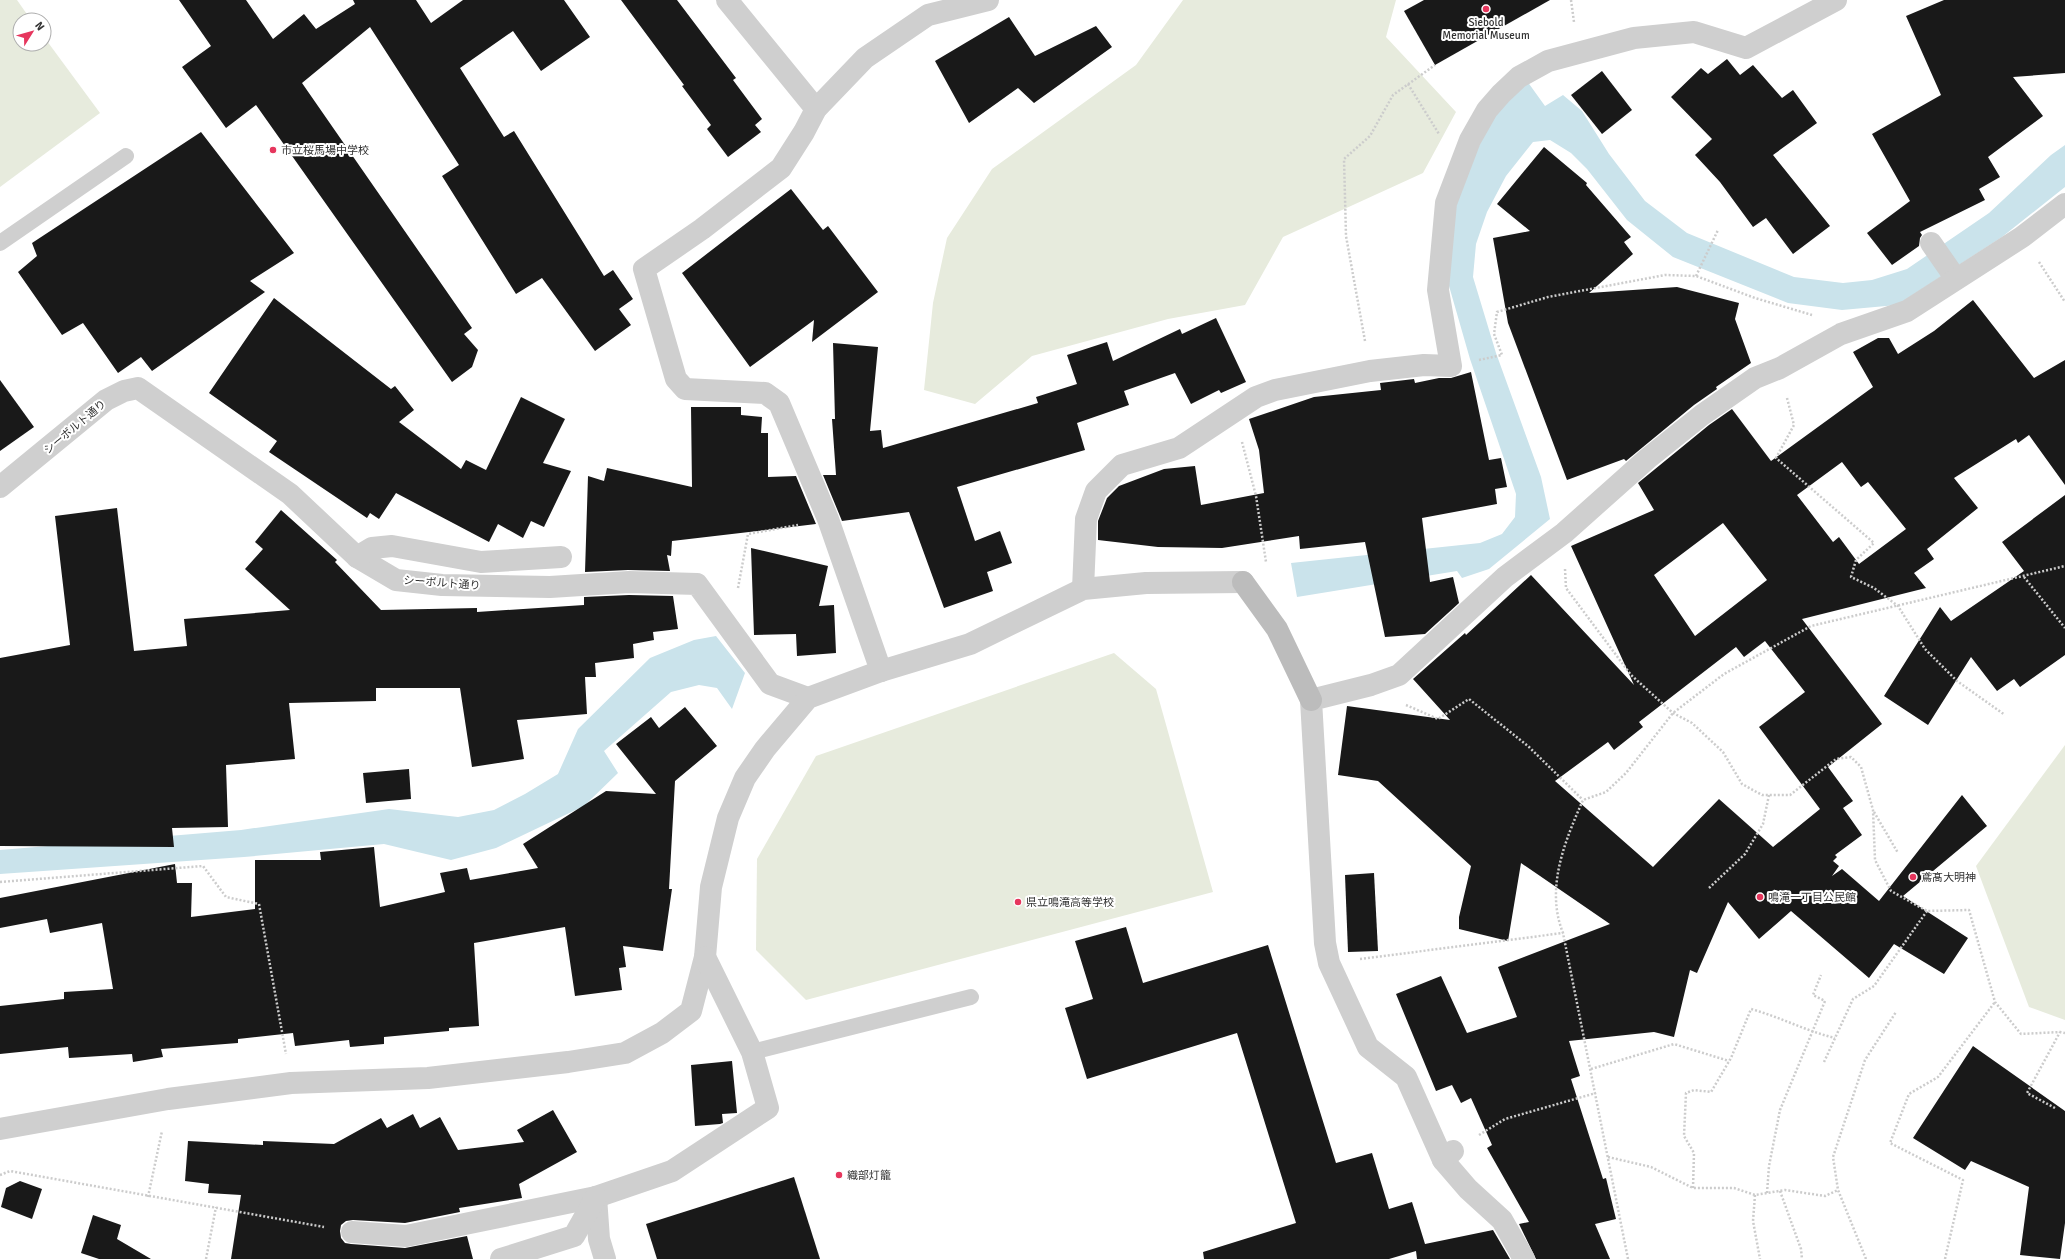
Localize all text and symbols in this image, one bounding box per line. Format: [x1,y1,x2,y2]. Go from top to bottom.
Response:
marker: Siebold Memorial Museum [1481,4,1491,14]
north arrow [12,12,52,52]
place label: Siebold Memorial Museum [1442,16,1530,42]
text: N [32,19,47,33]
place label: 市立桜馬場中学校 [281,144,369,157]
marker: 市立桜馬場中学校 [268,145,278,155]
street label: シーボルト通り [41,397,109,457]
street label: シーボルト通り [403,574,481,592]
place label: 鳶髙大明神 [1921,871,1976,884]
marker: 鳶髙大明神 [1908,872,1918,882]
place label: 鳴滝一丁目公民館 [1768,891,1856,904]
marker: 鳴滝一丁目公民館 [1755,892,1765,902]
place label: 県立鳴滝高等学校 [1026,896,1114,909]
marker: 県立鳴滝高等学校 [1013,897,1023,907]
place label: 織部灯籠 [847,1169,891,1182]
marker: 織部灯籠 [834,1170,844,1180]

